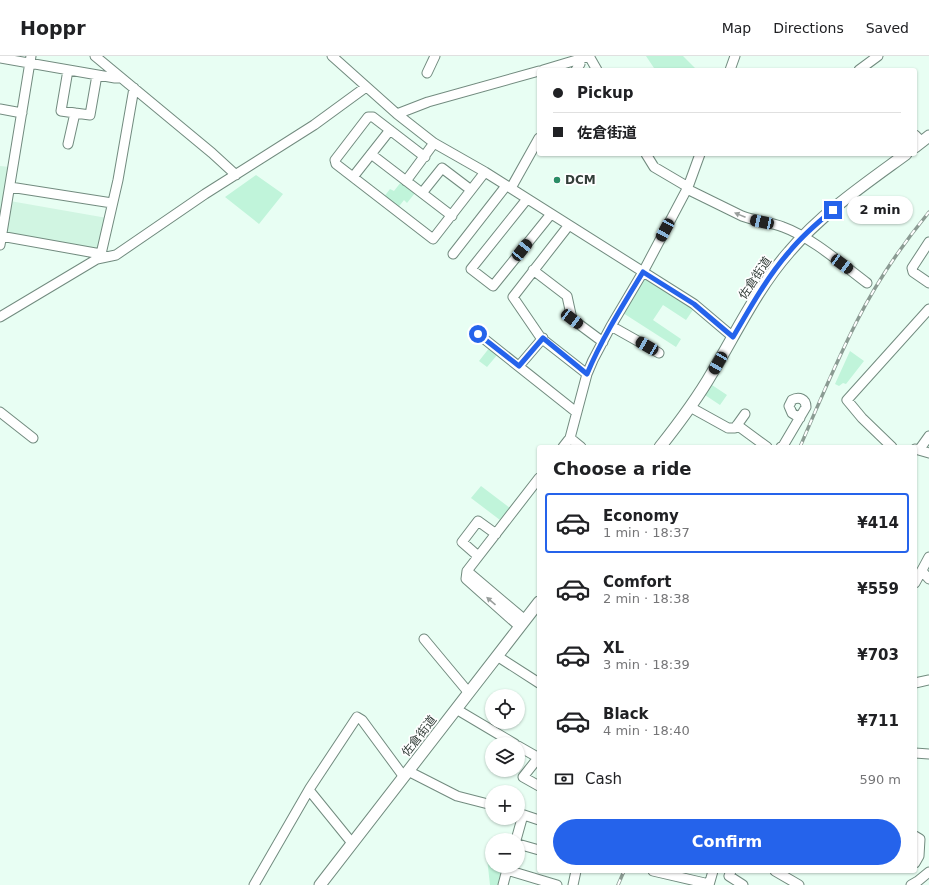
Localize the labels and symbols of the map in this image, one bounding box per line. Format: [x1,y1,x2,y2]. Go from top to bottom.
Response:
place label: DCM [565,173,596,187]
marker: DCM [552,175,562,185]
callout: 2 min [847,196,913,224]
route end [824,201,842,219]
one-way arrow [734,212,746,218]
car [749,214,775,230]
car [654,217,676,243]
car [510,237,534,263]
car [829,252,855,276]
street label: 佐倉街道 [736,254,774,302]
car [559,307,585,331]
route start [469,325,487,343]
car [634,335,660,357]
car [707,350,729,376]
one-way arrow [485,596,496,605]
street label: 佐倉街道 [399,713,439,759]

